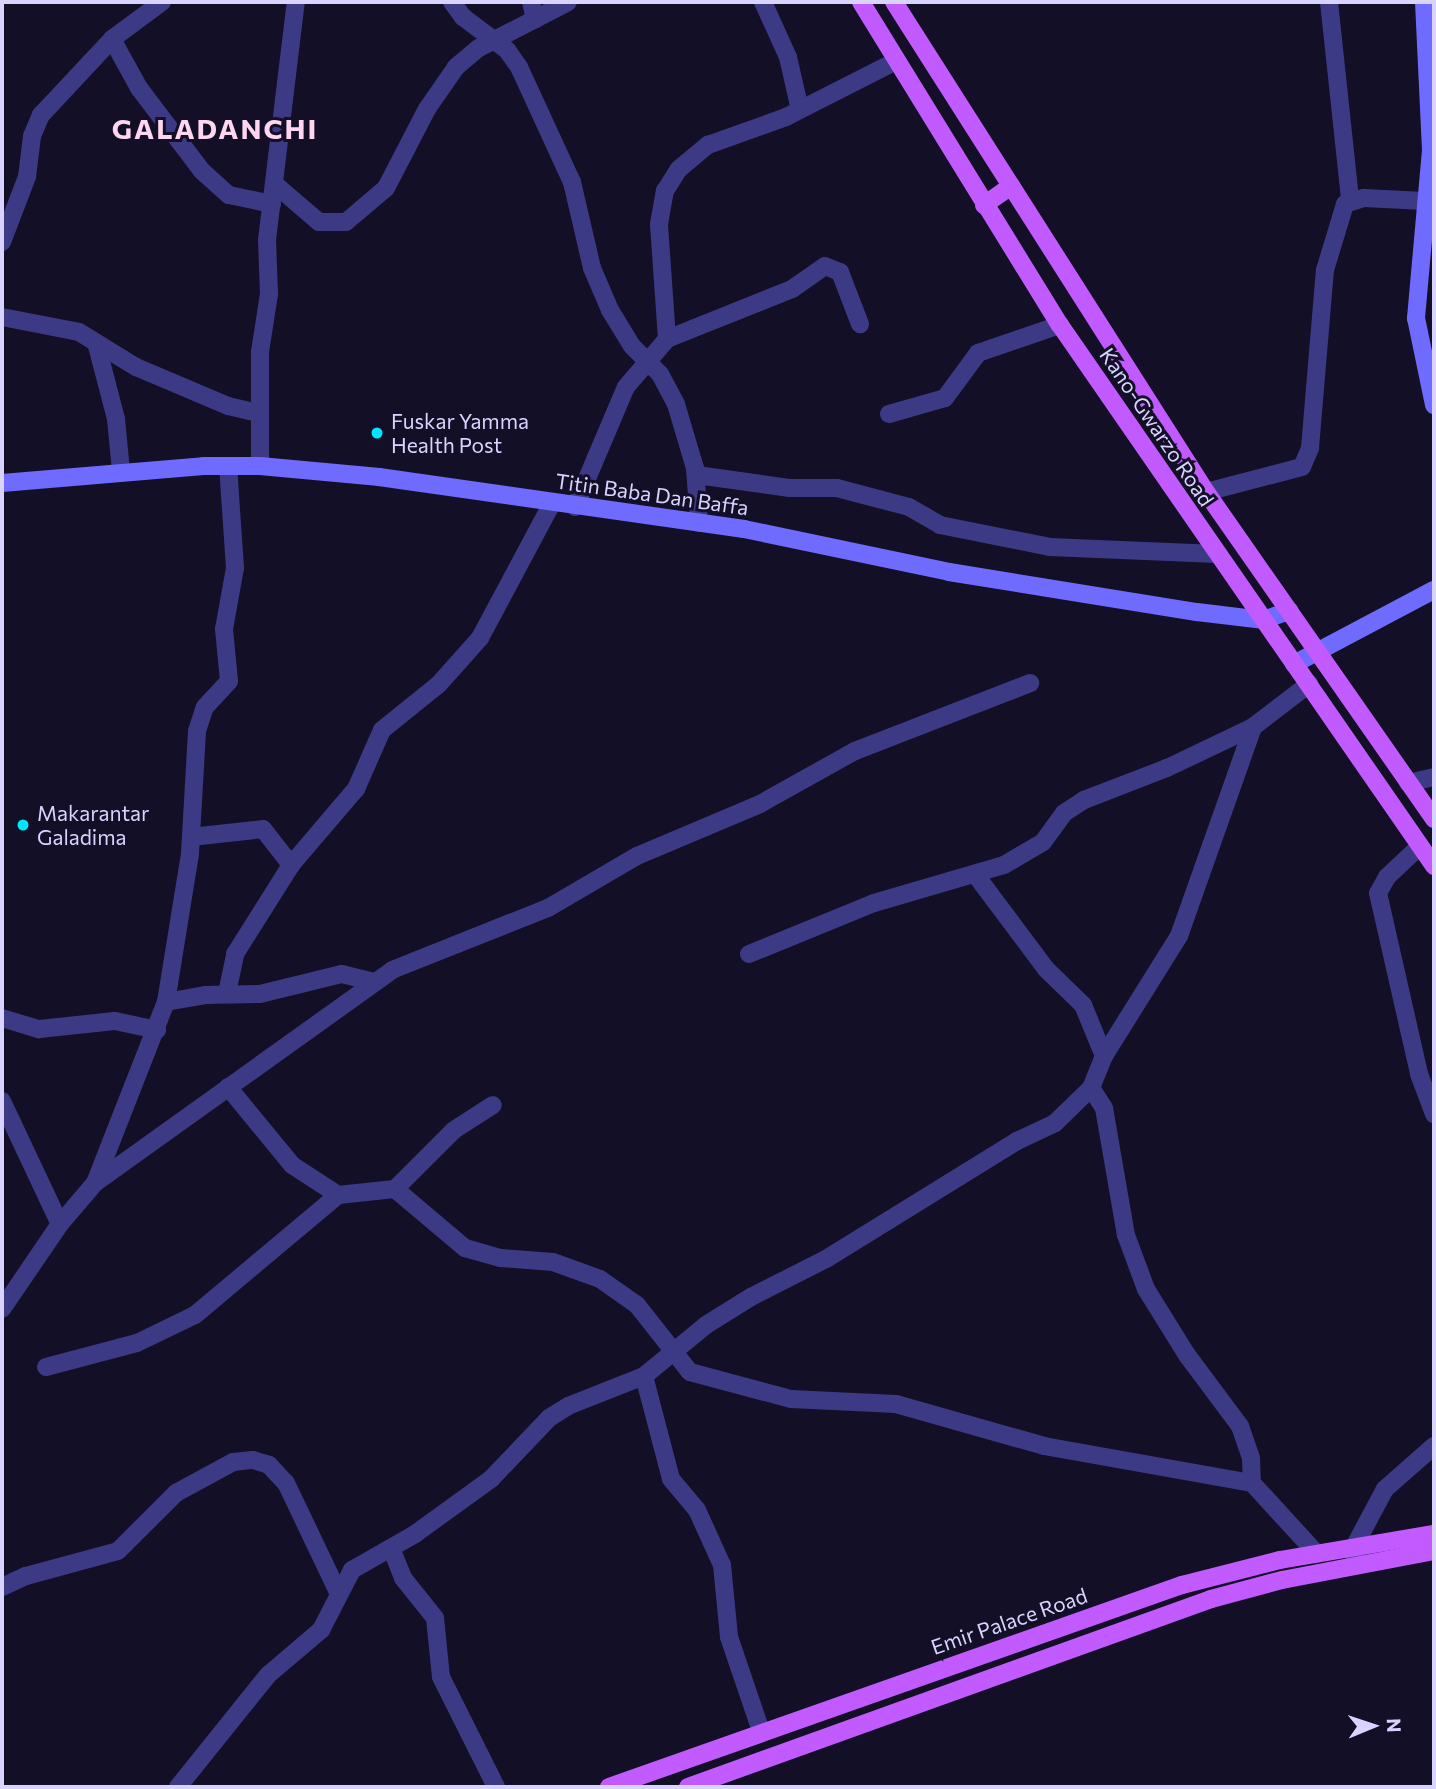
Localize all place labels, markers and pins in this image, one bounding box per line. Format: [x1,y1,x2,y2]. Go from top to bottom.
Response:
place label: Fuskar Yamma Health Post [391,408,529,458]
marker: Fuskar Yamma Health Post [369,425,385,441]
place label: Makarantar Galadima [37,800,149,850]
marker: Makarantar Galadima [15,817,31,833]

